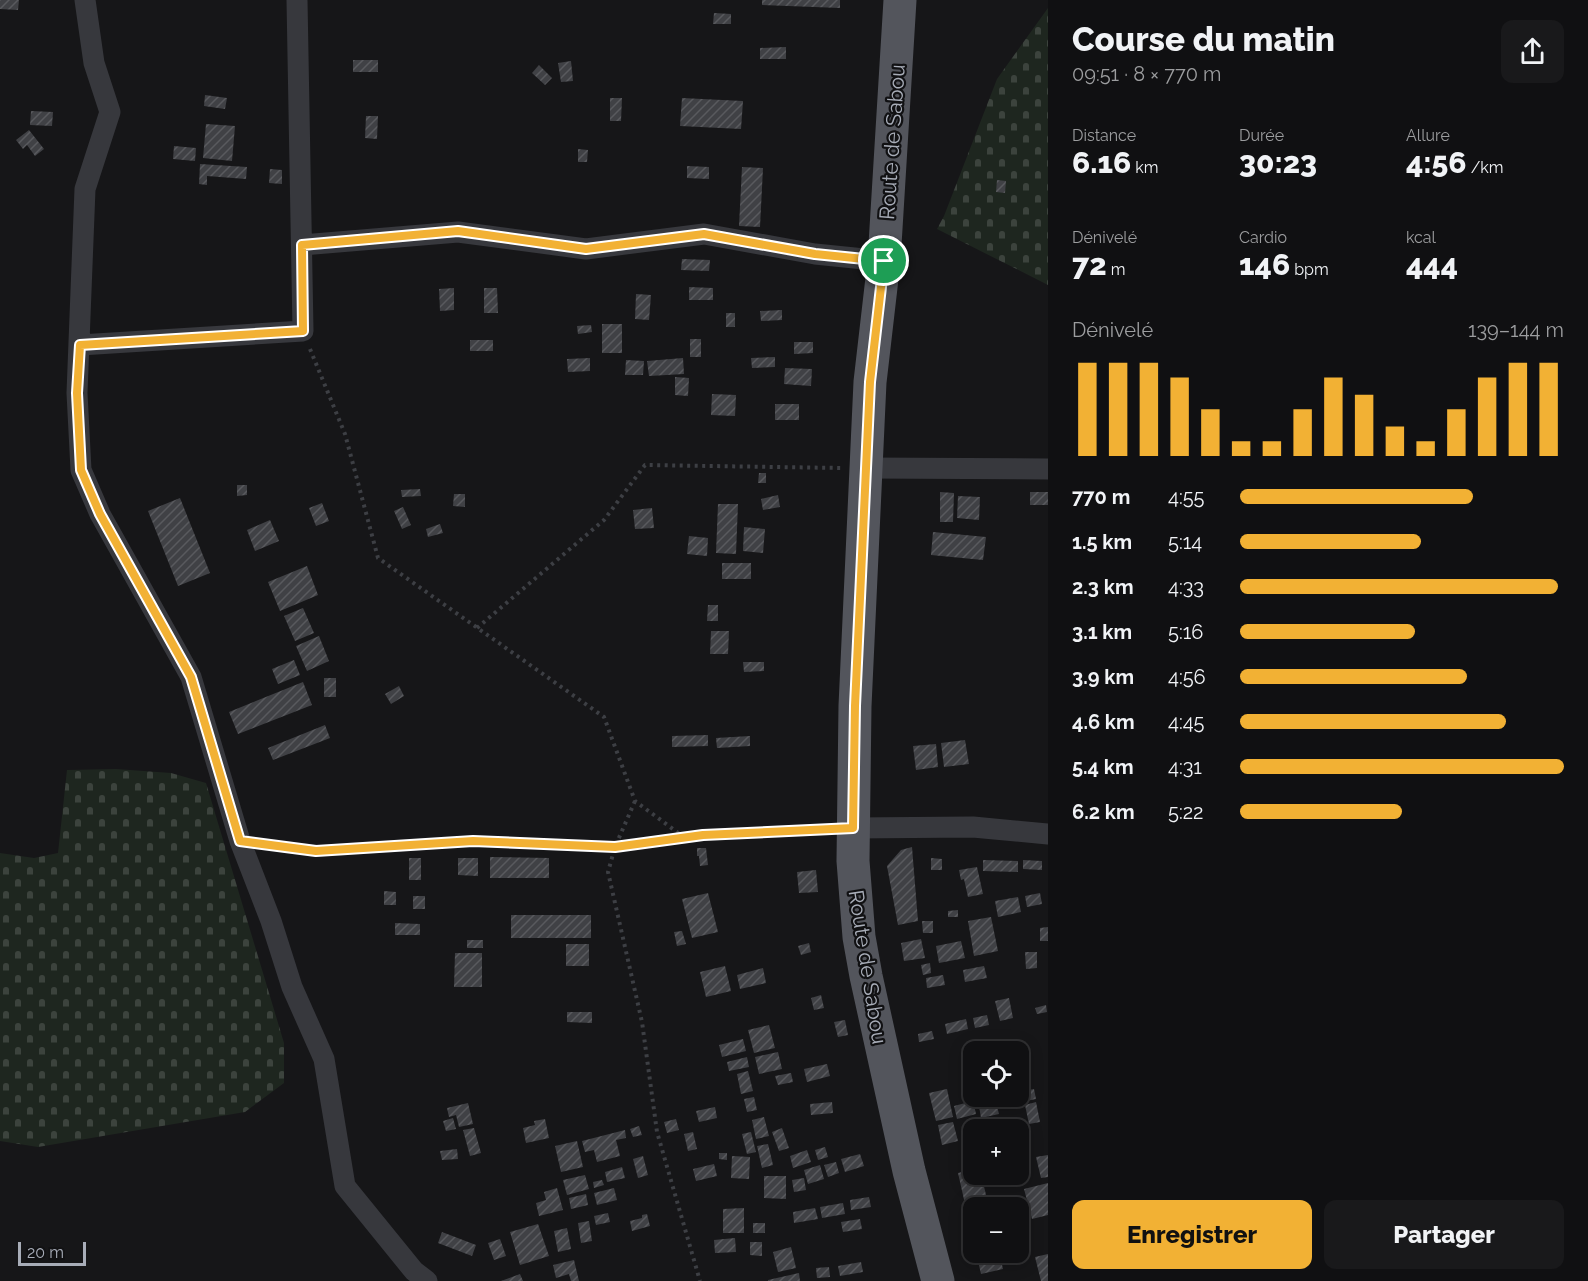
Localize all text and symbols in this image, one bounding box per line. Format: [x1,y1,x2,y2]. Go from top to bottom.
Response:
text: Course du matin [1072,20,1335,59]
button: share [1501,20,1564,83]
text: 09:51 · 8 × 770 m [1072,62,1221,86]
street label: Route de Sabou [874,63,910,221]
text: Distance [1072,126,1136,145]
text: Durée [1239,126,1284,145]
text: Allure [1406,126,1450,145]
text: 6.16 [1072,145,1131,180]
text: 30:23 [1239,145,1317,180]
text: 4:56 [1406,145,1467,180]
text: km [1131,158,1158,177]
text: /km [1467,158,1503,177]
text: Dénivelé [1072,228,1137,247]
text: Cardio [1239,228,1287,247]
text: kcal [1406,228,1436,247]
pin [858,235,909,286]
icon: arrive [867,244,900,277]
text: 72 [1072,247,1107,282]
text: 146 [1239,247,1290,282]
text: 444 [1406,247,1458,282]
text: m [1107,260,1125,279]
text: bpm [1290,260,1329,279]
text: Dénivelé [1072,318,1153,342]
text: 139–144 m [1468,318,1564,342]
text: 770 m [1072,485,1130,509]
text: 4:55 [1168,485,1204,509]
text: 1.5 km [1072,530,1132,554]
text: 5:14 [1168,530,1202,554]
text: 2.3 km [1072,575,1134,599]
text: 4:33 [1168,575,1204,599]
text: 3.1 km [1072,620,1132,644]
text: 5:16 [1168,620,1203,644]
text: 3.9 km [1072,665,1134,689]
text: 4:56 [1168,665,1206,689]
text: 4.6 km [1072,710,1135,734]
text: 4:45 [1168,710,1205,734]
text: 5.4 km [1072,755,1134,779]
text: 4:31 [1168,755,1202,779]
text: 6.2 km [1072,800,1135,824]
text: 5:22 [1168,800,1204,824]
street label: Route de Sabou [843,888,893,1046]
map controls [963,1041,1029,1263]
button: locate [963,1041,1029,1107]
button: + [963,1119,1029,1185]
button: − [963,1197,1029,1263]
button: Enregistrer [1072,1200,1312,1269]
button: Partager [1324,1200,1564,1269]
scale bar [18,1239,86,1266]
text: 20 m [27,1243,64,1262]

